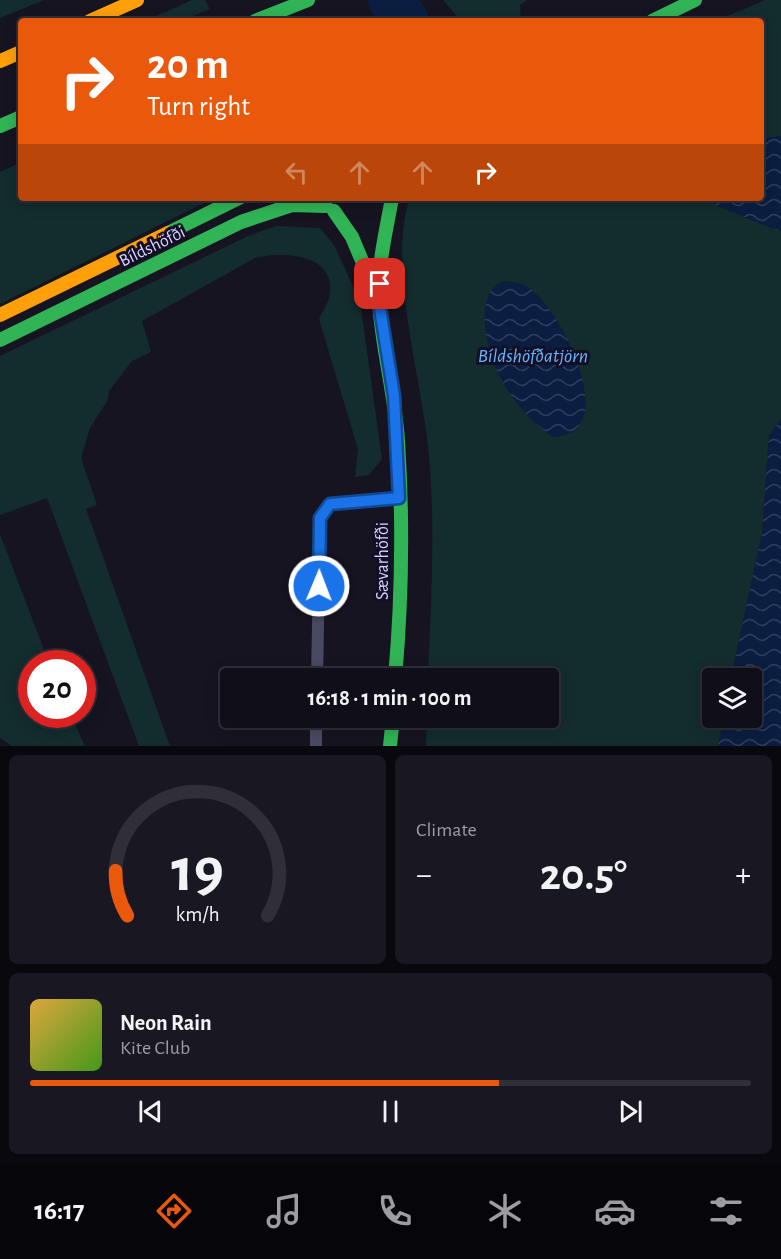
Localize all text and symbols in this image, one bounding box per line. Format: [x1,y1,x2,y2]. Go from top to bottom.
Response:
icon: right [48,42,126,120]
text: 20 m [147,44,229,86]
text: Turn right [147,93,250,120]
icon: left [280,156,313,189]
icon: ahead [343,156,376,189]
icon: ahead [406,156,439,189]
icon: right [469,156,502,189]
street label: Bíldshöfði [117,223,188,271]
pin [354,258,405,309]
icon: arrive [363,267,396,300]
water label: Bíldshöfðatjörn [478,346,588,366]
street label: Sævarhöfði [374,522,392,600]
position arrow [287,554,351,618]
speed limit sign: 20 [18,650,96,728]
map controls [702,668,762,728]
button: layers [702,668,762,728]
text: 16:18 · 1 min · 100 m [307,687,472,709]
text: Climate [416,820,477,840]
text: 19 [171,840,224,902]
text: 20.5° [540,853,627,898]
text: − [416,859,432,892]
text: + [735,859,751,892]
text: km/h [175,905,220,926]
text: Neon Rain [120,1012,212,1034]
text: Kite Club [120,1038,190,1058]
icon: previous [134,1095,167,1128]
icon: pause [374,1095,407,1128]
icon: next [614,1095,647,1128]
icon: directions [153,1190,195,1232]
icon: music [263,1190,305,1232]
icon: phone [374,1190,416,1232]
icon: climate [484,1190,526,1232]
icon: car [594,1190,636,1232]
icon: filters [705,1190,747,1232]
text: 16:17 [34,1197,85,1224]

